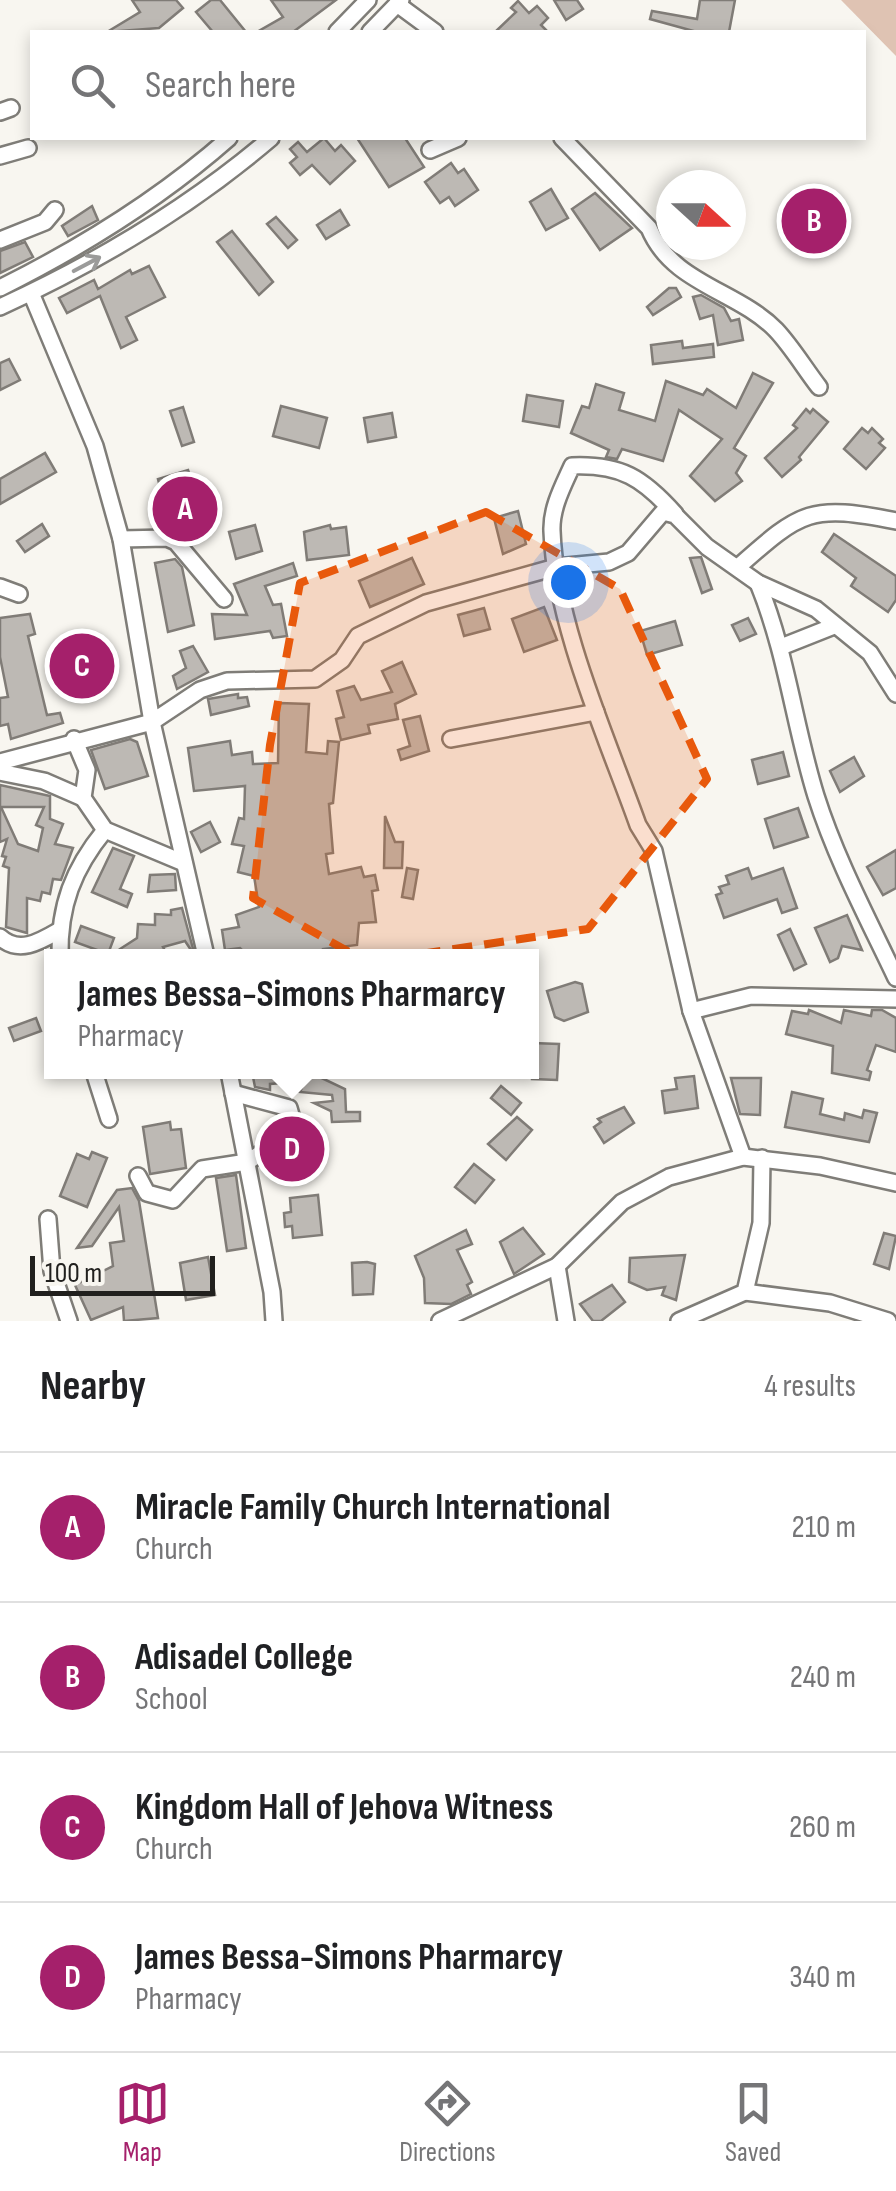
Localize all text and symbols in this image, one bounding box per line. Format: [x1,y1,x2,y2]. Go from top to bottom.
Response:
search box [30,30,866,140]
icon: search [65,58,120,113]
text: Search here [145,63,296,108]
north arrow [656,170,746,260]
pin: B [782,184,846,258]
one-way arrow [72,254,102,273]
pin: A [152,472,218,546]
your location [543,557,594,608]
pin: C [49,628,114,704]
popup [44,949,539,1079]
text: James Bessa-Simons Pharmarcy [77,972,506,1017]
text: Pharmacy [77,1017,184,1056]
pin: D [260,1112,324,1186]
scale bar [30,1251,215,1296]
text: 100 m [45,1257,102,1290]
text: Nearby [40,1361,146,1412]
text: 4 results [764,1367,856,1406]
text: Miracle Family Church International [135,1485,610,1530]
text: A [65,1508,80,1547]
text: 210 m [792,1508,856,1547]
text: Church [135,1530,213,1569]
text: Adisadel College [135,1635,353,1680]
text: B [65,1658,80,1697]
text: 240 m [790,1658,856,1697]
text: School [135,1680,208,1719]
text: Kingdom Hall of Jehova Witness [135,1785,553,1830]
text: C [64,1808,81,1847]
text: 260 m [789,1808,856,1847]
text: Church [135,1830,213,1869]
text: James Bessa-Simons Pharmarcy [135,1935,563,1980]
text: D [64,1958,81,1997]
text: 340 m [789,1958,856,1997]
text: Pharmacy [135,1980,242,2019]
tab: Map [115,2076,170,2169]
tab: Directions [399,2076,496,2169]
tab: Saved [725,2076,781,2169]

